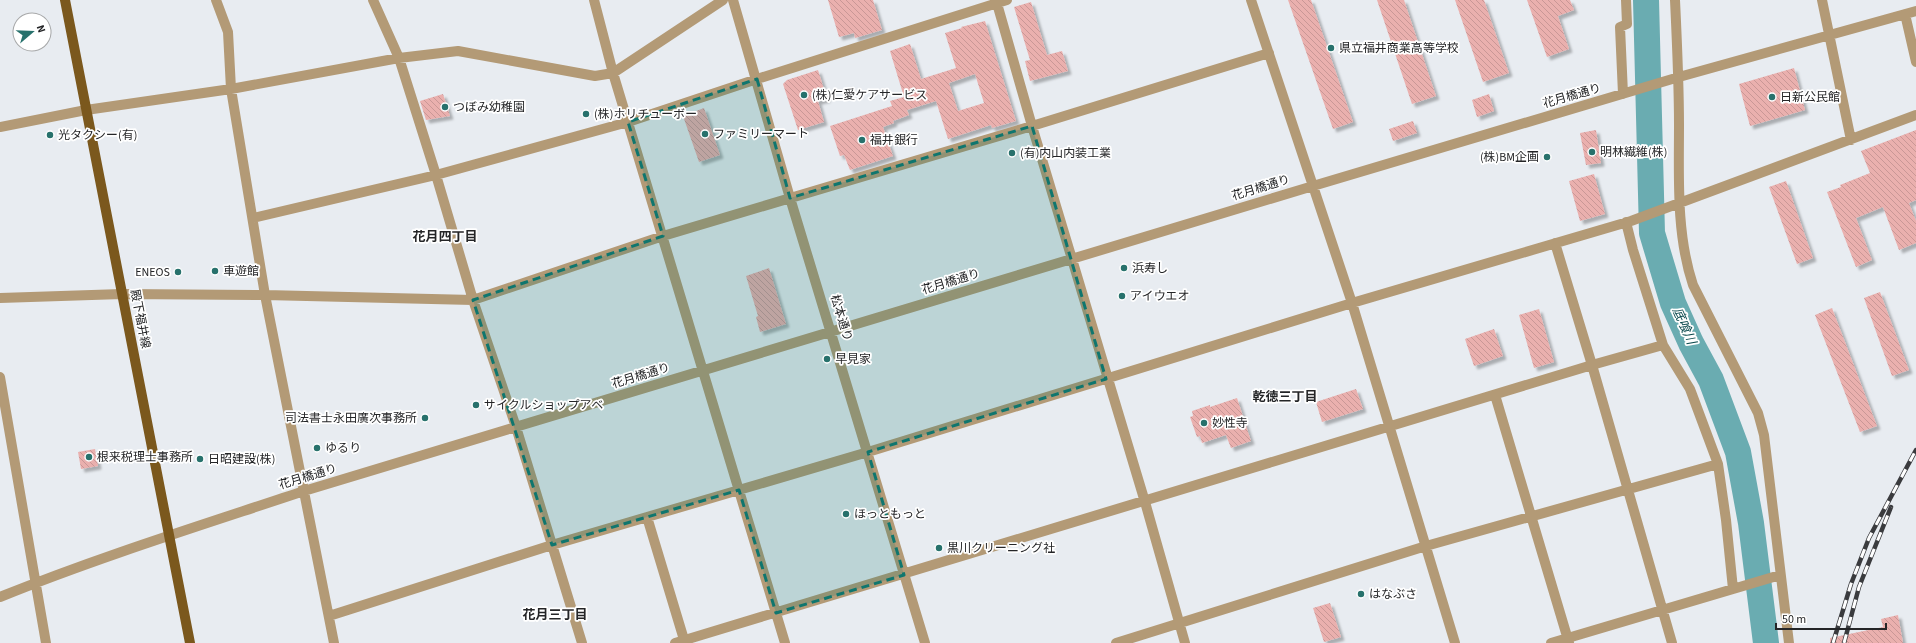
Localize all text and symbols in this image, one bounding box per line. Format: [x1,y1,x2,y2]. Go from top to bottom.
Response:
north arrow [12,12,52,52]
text: N [33,23,49,35]
place label: 県立福井商業高等学校 [1339,40,1459,57]
marker: 県立福井商業高等学校 [1326,43,1336,53]
street label: 花月橋通り [1541,80,1603,112]
place label: (株)仁愛ケアサービス [812,87,927,104]
place label: 日新公民館 [1780,89,1840,106]
marker: (株)仁愛ケアサービス [799,90,809,100]
marker: 日新公民館 [1767,92,1777,102]
place label: つぼみ幼稚園 [453,99,525,116]
marker: つぼみ幼稚園 [440,102,450,112]
place label: (株)ホリチューボー [594,106,697,123]
marker: (株)ホリチューボー [581,109,591,119]
place label: ファミリーマート [713,126,809,143]
place label: 光タクシー(有) [58,127,137,144]
marker: ファミリーマート [700,129,710,139]
marker: 光タクシー(有) [45,130,55,140]
place label: 福井銀行 [870,132,918,149]
marker: 福井銀行 [857,135,867,145]
place label: 明林繊維(株) [1600,144,1667,161]
place label: (有)内山内装工業 [1020,145,1111,162]
marker: 明林繊維(株) [1587,147,1597,157]
marker: (有)内山内装工業 [1007,148,1017,158]
place label: (株)BM企画 [1480,149,1539,166]
marker: (株)BM企画 [1542,152,1552,162]
street label: 花月橋通り [1230,171,1292,205]
district label: 花月四丁目 [412,228,478,246]
place label: 浜寿し [1132,260,1168,277]
place label: 車遊館 [223,263,259,280]
marker: 浜寿し [1119,263,1129,273]
place label: ENEOS [135,264,170,281]
street label: 花月橋通り [920,265,982,299]
marker: 車遊館 [210,266,220,276]
marker: ENEOS [173,267,183,277]
street label: 殿下福井線 [126,288,154,350]
place label: アイウエオ [1130,288,1189,305]
marker: アイウエオ [1117,291,1127,301]
street label: 松本通り [826,293,856,343]
water label: 底喰川 [1668,305,1701,349]
place label: 早見家 [835,351,871,368]
marker: 早見家 [822,354,832,364]
street label: 花月橋通り [610,359,672,393]
district label: 乾徳三丁目 [1252,388,1318,406]
place label: サイクルショップアベ [484,397,603,414]
marker: サイクルショップアベ [471,400,481,410]
place label: 司法書士永田廣次事務所 [285,410,417,427]
marker: 司法書士永田廣次事務所 [420,413,430,423]
place label: 妙性寺 [1212,415,1248,432]
marker: 妙性寺 [1199,418,1209,428]
place label: ゆるり [325,440,361,457]
marker: ゆるり [312,443,322,453]
place label: 根来税理士事務所 [97,449,193,466]
place label: 日昭建設(株) [208,451,275,468]
marker: 根来税理士事務所 [84,452,94,462]
marker: 日昭建設(株) [195,454,205,464]
street label: 花月橋通り [277,460,339,494]
place label: ほっともっと [854,506,926,523]
marker: ほっともっと [841,509,851,519]
place label: 黒川クリーニング社 [947,540,1055,557]
marker: 黒川クリーニング社 [934,543,944,553]
place label: はなぶさ [1369,586,1417,603]
marker: はなぶさ [1356,589,1366,599]
scale bar [1776,605,1886,631]
district label: 花月三丁目 [522,606,588,624]
text: 50 m [1782,611,1806,628]

